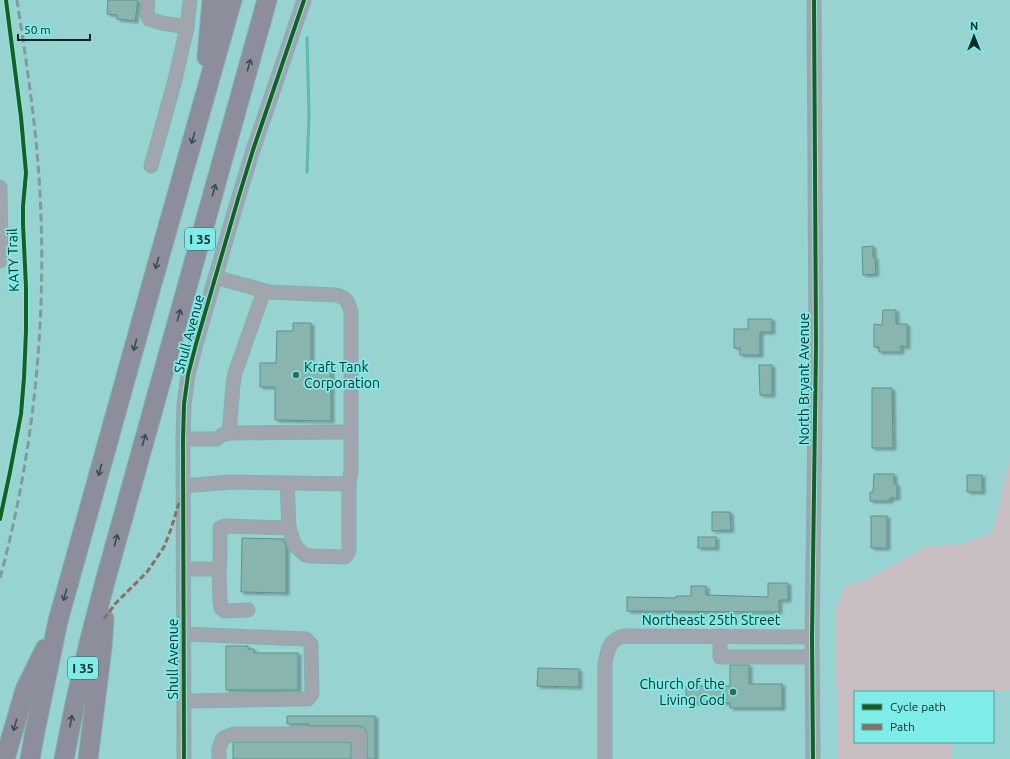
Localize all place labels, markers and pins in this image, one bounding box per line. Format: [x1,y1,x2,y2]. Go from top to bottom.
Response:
place label: Kraft Tank Corporation [304,359,380,391]
marker: Kraft Tank Corporation [291,370,301,380]
place label: Church of the Living God [639,676,725,708]
marker: Church of the Living God [728,687,738,697]

